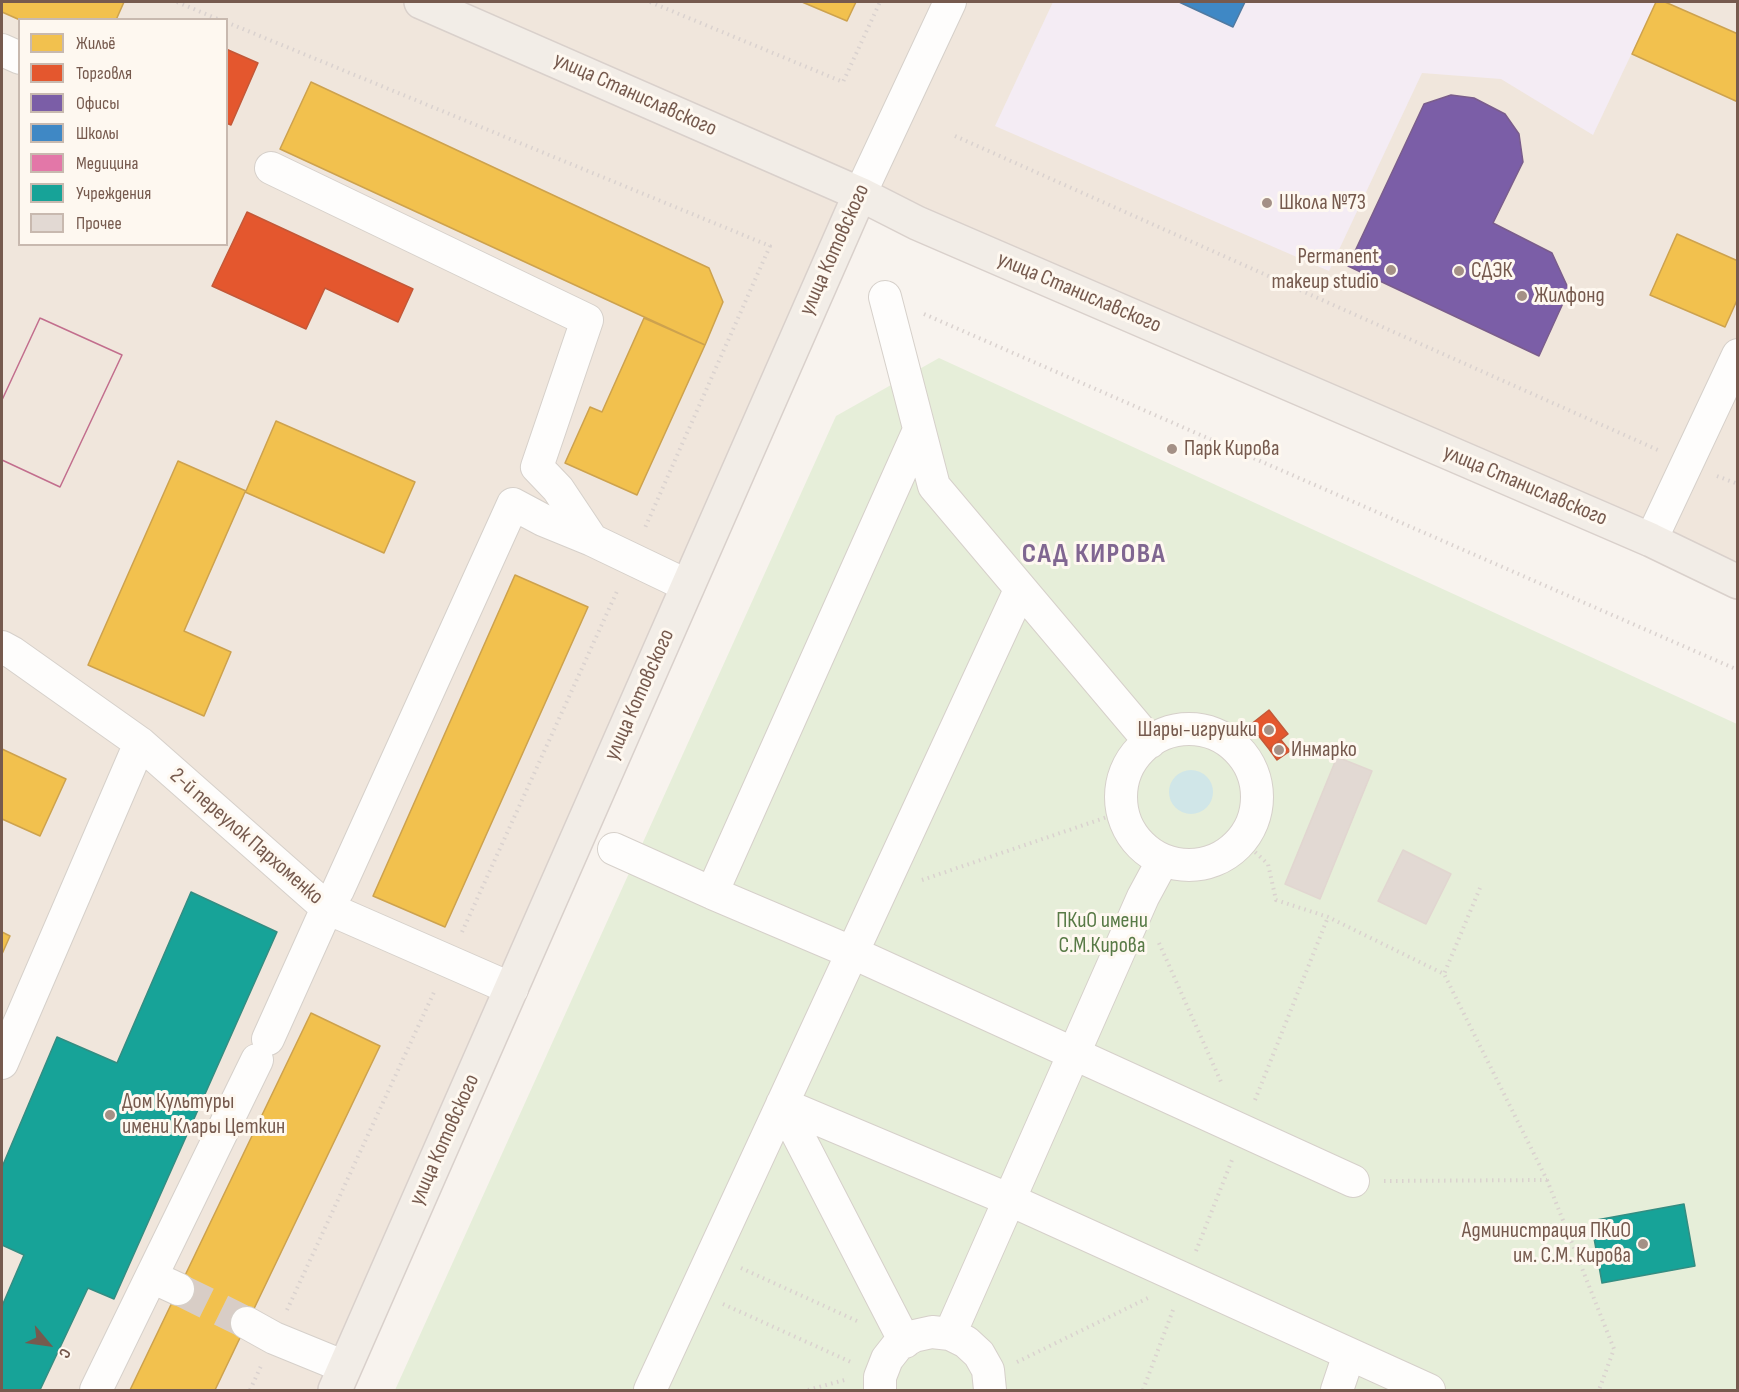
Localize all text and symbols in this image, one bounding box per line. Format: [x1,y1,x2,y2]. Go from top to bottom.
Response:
legend [18,18,228,246]
text: Жильё [76,33,116,54]
street label: улица Станиславского [549,47,721,143]
text: Торговля [76,63,132,84]
text: Офисы [76,93,120,114]
text: Школы [76,123,119,144]
text: Медицина [76,153,139,174]
street label: улица Котовского [794,180,876,320]
text: Учреждения [76,183,151,204]
place label: Школа №73 [1279,190,1366,216]
marker: Школа №73 [1260,196,1274,210]
text: Прочее [76,213,122,234]
place label: Permanent makeup studio [1272,244,1379,296]
street label: улица Станиславского [993,247,1165,339]
place label: СДЭК [1471,258,1512,284]
marker: Permanent makeup studio [1384,263,1398,277]
marker: СДЭК [1452,264,1466,278]
place label: Жилфонд [1534,283,1605,309]
marker: Жилфонд [1515,289,1529,303]
place label: Парк Кирова [1184,436,1279,462]
street label: улица Станиславского [1439,440,1611,532]
marker: Парк Кирова [1165,442,1179,456]
district label: САД КИРОВА [1022,538,1166,572]
street label: улица Котовского [599,625,681,765]
place label: Шары-игрушки [1138,717,1257,743]
marker: Шары-игрушки [1262,723,1276,737]
place label: Инмарко [1291,737,1357,763]
marker: Инмарко [1272,743,1286,757]
street label: 2-й переулок Пархоменко [164,763,328,911]
park label: ПКиО имени С.М.Кирова [1056,908,1148,960]
street label: улица Котовского [404,1070,486,1210]
place label: Дом Культуры имени Клары Цеткин [122,1089,285,1140]
marker: Дом Культуры имени Клары Цеткин [103,1108,117,1122]
place label: Администрация ПКиО им. С.М. Кирова [1462,1218,1631,1270]
marker: Администрация ПКиО им. С.М. Кирова [1636,1237,1650,1251]
north arrow [18,1314,78,1374]
text: С [54,1345,74,1361]

